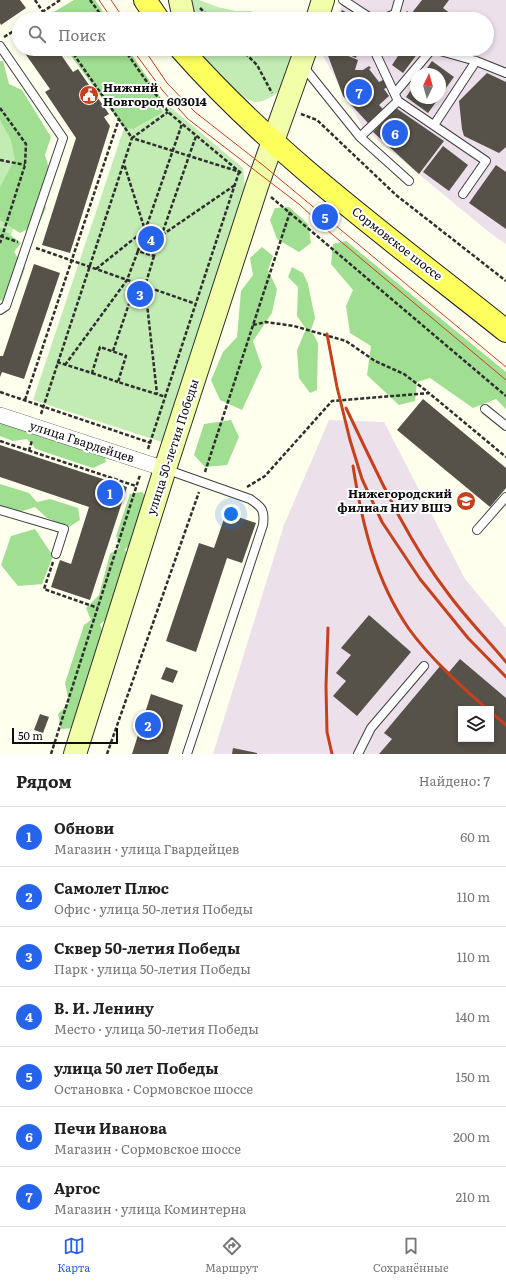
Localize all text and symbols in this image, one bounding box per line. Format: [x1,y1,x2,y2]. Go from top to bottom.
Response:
search box [12,12,494,56]
icon: search [26,23,48,45]
text: Поиск [58,23,106,46]
north arrow [410,68,446,104]
pin: 7 [346,77,372,107]
place label: Нижний Новгород 603014 [103,78,207,110]
public building icon: Нижний Новгород 603014 [78,84,100,106]
pin: 6 [382,118,408,148]
pin: 5 [312,202,338,232]
street label: Сормовское шоссе [348,202,447,284]
pin: 4 [138,224,164,254]
pin: 3 [127,279,153,309]
street label: улица 50-летия Победы [142,376,203,517]
street label: улица Гвардейцев [28,416,137,467]
pin: 1 [97,478,123,508]
place label: Нижегородский филиал НИУ ВШЭ [337,484,452,516]
school or university icon: Нижегородский филиал НИУ ВШЭ [455,490,477,512]
your location [221,504,241,524]
map controls [458,706,494,742]
button: layers [458,706,494,742]
pin: 2 [135,710,161,740]
scale bar [12,726,118,745]
text: 50 m [18,727,43,743]
text: Рядом [16,768,72,793]
text: Найдено: 7 [419,771,490,790]
text: Обнови [54,816,114,839]
text: 1 [26,827,32,846]
text: 60 m [460,827,490,846]
text: Магазин · улица Гвардейцев [54,839,239,858]
text: Самолет Плюс [54,876,169,899]
text: 2 [26,887,32,906]
text: 110 m [457,887,490,906]
text: Офис · улица 50-летия Победы [54,899,253,918]
text: Сквер 50-летия Победы [54,936,240,959]
text: 3 [25,947,33,966]
text: 110 m [457,947,490,966]
text: Парк · улица 50-летия Победы [54,959,251,978]
text: В. И. Ленину [54,996,154,1019]
text: 4 [25,1007,33,1026]
text: 140 m [455,1007,490,1026]
text: Место · улица 50-летия Победы [54,1019,259,1038]
text: улица 50 лет Победы [54,1056,219,1079]
text: 5 [25,1067,33,1086]
text: 150 m [455,1067,490,1086]
text: Остановка · Сормовское шоссе [54,1079,253,1098]
text: Печи Иванова [54,1116,167,1139]
text: 6 [25,1127,33,1146]
text: 200 m [453,1127,490,1146]
text: Магазин · Сормовское шоссе [54,1139,241,1158]
text: Аргос [54,1176,100,1199]
text: 7 [25,1187,33,1206]
text: 210 m [455,1187,490,1206]
text: Магазин · улица Коминтерна [54,1199,246,1218]
tab: Карта [57,1235,90,1275]
tab: Маршрут [205,1235,258,1275]
tab: Сохранённые [373,1235,449,1275]

